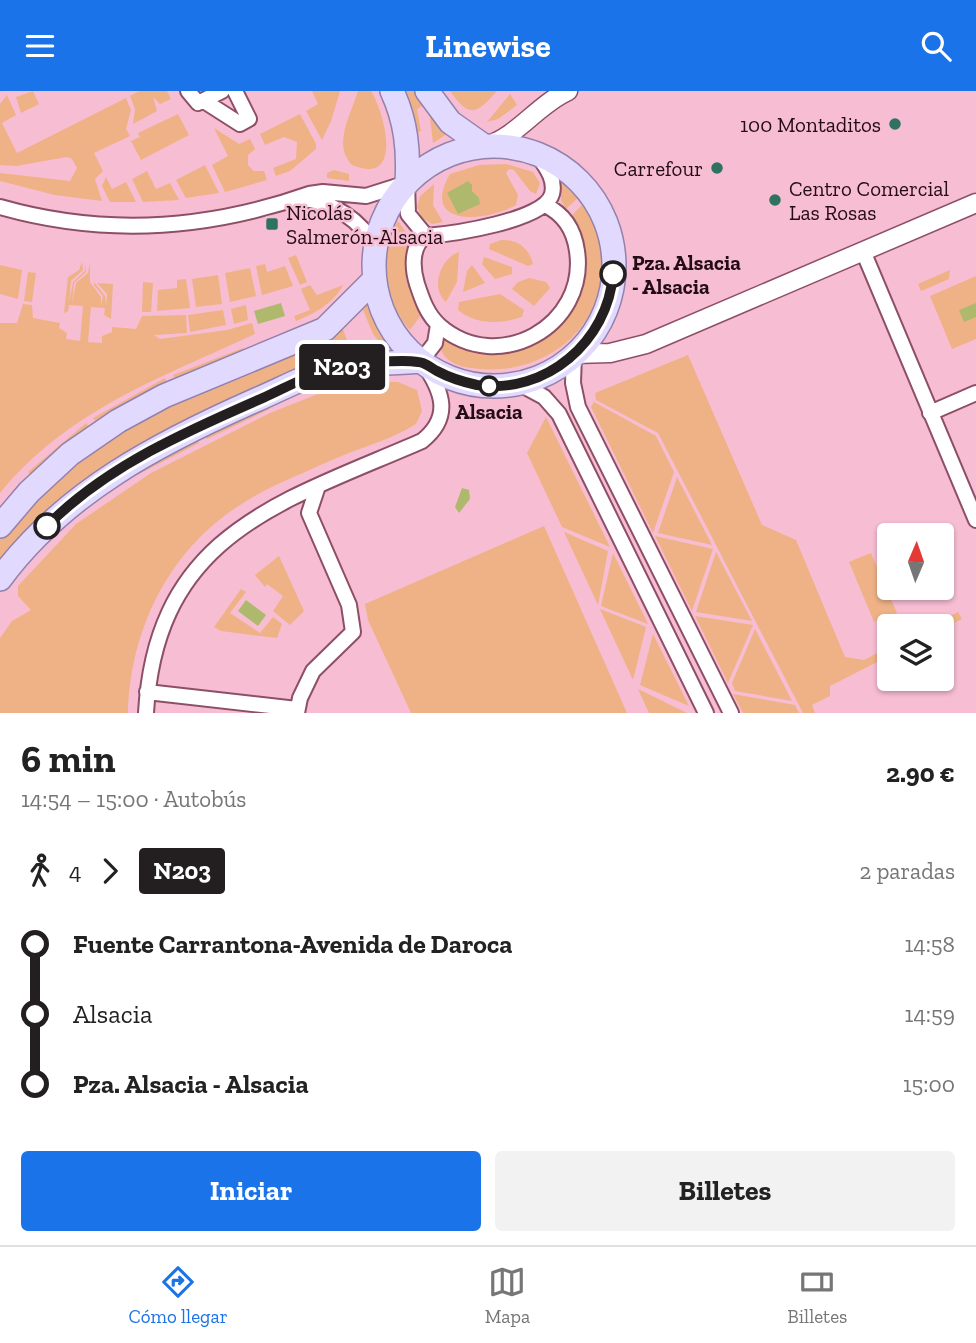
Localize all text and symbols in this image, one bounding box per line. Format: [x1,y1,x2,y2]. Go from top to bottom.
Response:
icon: menu [21,27,59,65]
text: Linewise [425,27,551,65]
icon: search [917,27,955,65]
place label: 100 Montaditos [740,112,881,137]
marker: 100 Montaditos [887,116,903,132]
place label: Carrefour [614,156,703,181]
marker: Carrefour [709,160,725,176]
place label: Centro Comercial Las Rosas [789,176,949,225]
marker: Centro Comercial Las Rosas [767,192,783,208]
place label: Nicolás Salmerón-Alsacia [286,200,443,249]
marker: Nicolás Salmerón-Alsacia [264,216,280,232]
place label: Pza. Alsacia - Alsacia [632,250,741,299]
marker: Pza. Alsacia - Alsacia [600,261,626,287]
line badge: N203 [293,344,391,390]
text: N203 [313,352,371,381]
marker: Alsacia [479,376,499,396]
place label: Alsacia [455,399,523,424]
unlabelled marker [34,513,60,539]
north arrow [877,523,954,600]
map controls [877,523,954,691]
button: layers [877,614,954,691]
text: 6 min [21,736,116,782]
text: 2.90 € [886,757,955,789]
text: 14:54 – 15:00 · Autobús [21,785,246,813]
icon: walk [21,852,59,890]
icon: forward [91,852,129,890]
text: N203 [153,856,211,885]
text: 4 [69,857,81,885]
text: 2 paradas [860,857,955,885]
text: Fuente Carrantona-Avenida de Daroca [73,928,512,960]
text: 14:58 [904,930,955,958]
text: Alsacia [73,998,153,1030]
text: 14:59 [905,1000,955,1028]
text: Pza. Alsacia - Alsacia [73,1068,309,1100]
text: 15:00 [903,1070,955,1098]
button: Iniciar [21,1151,481,1231]
button: Billetes [495,1151,955,1231]
tab: Cómo llegar [129,1263,228,1328]
tab: Mapa [485,1263,530,1328]
tab: Billetes [787,1263,847,1328]

